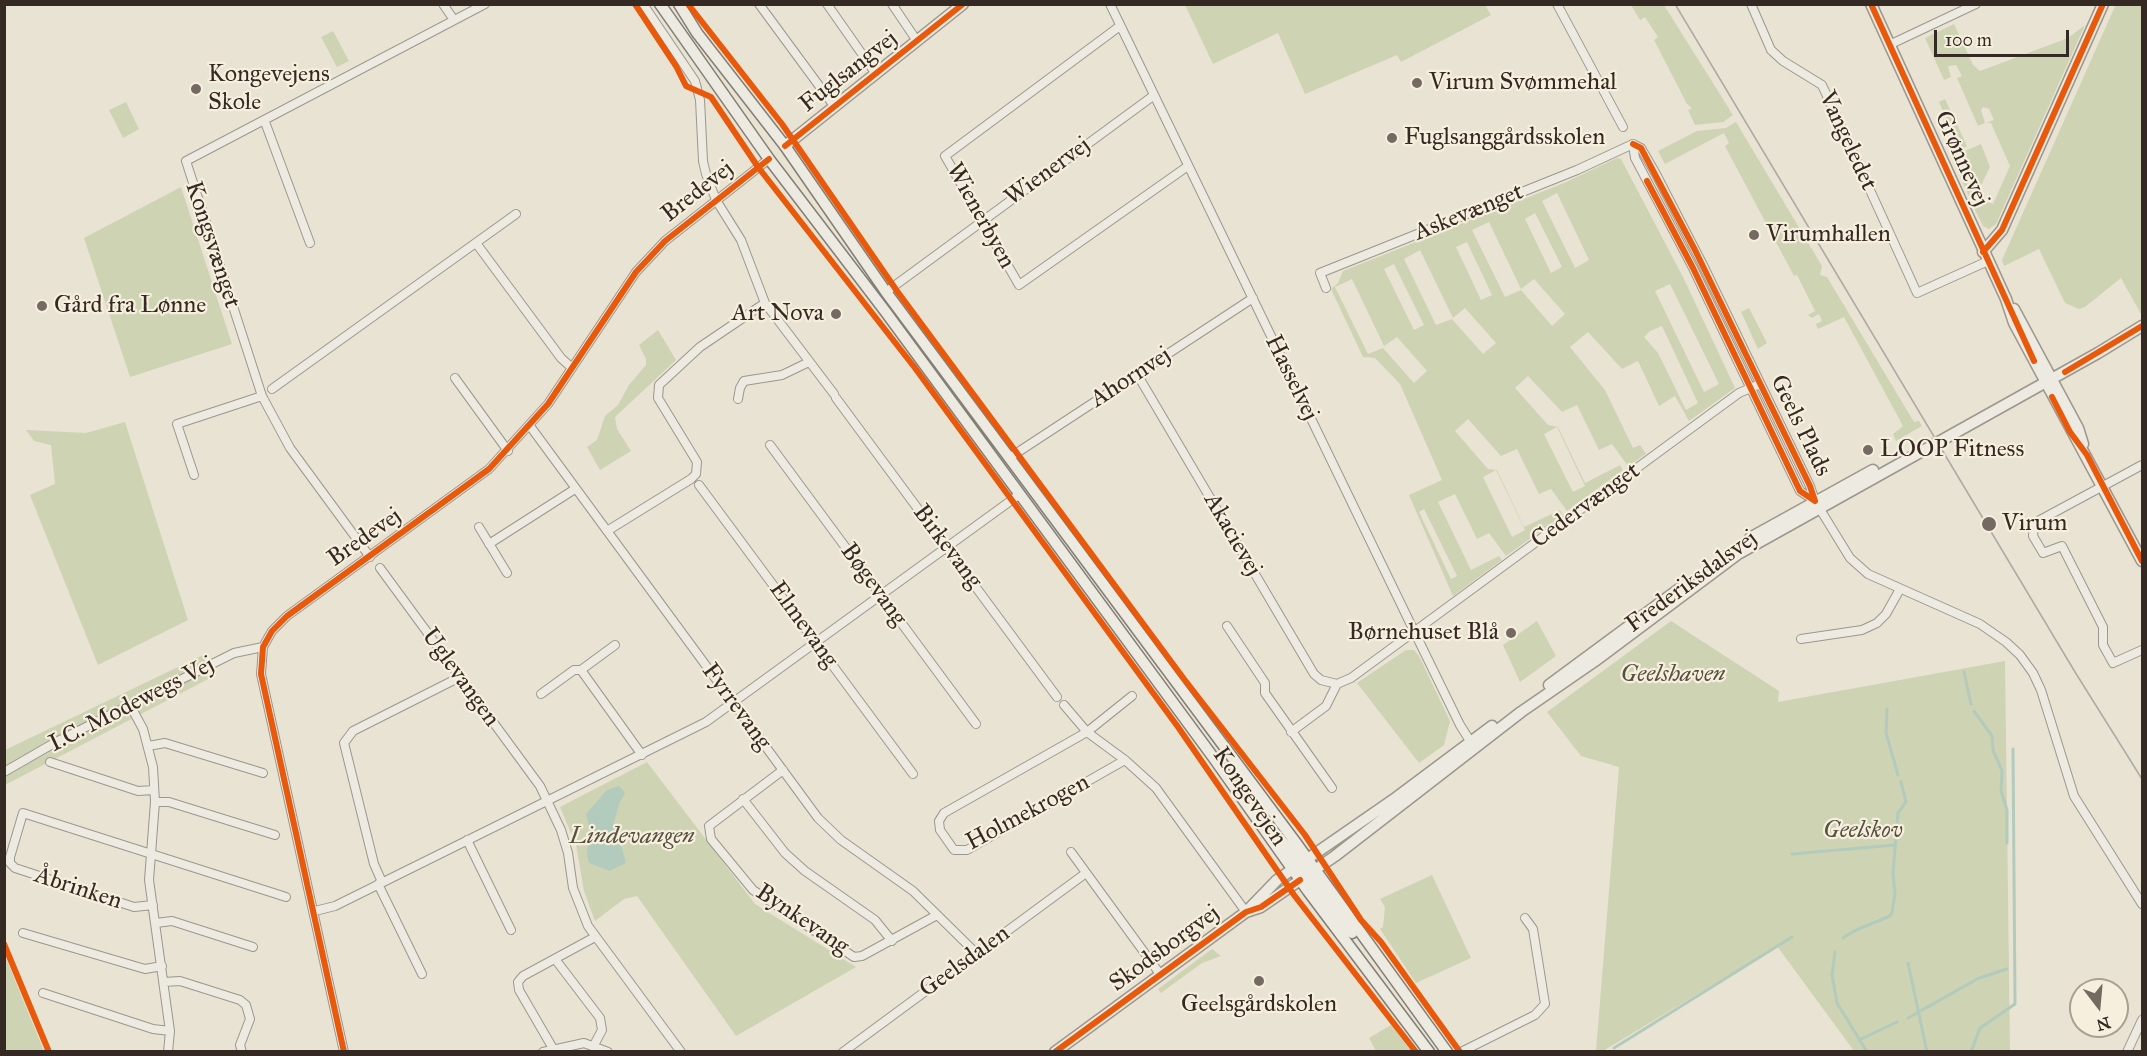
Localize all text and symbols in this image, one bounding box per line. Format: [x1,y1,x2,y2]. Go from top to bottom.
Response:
scale bar [1937,18,2072,56]
street label: Fuglsangvej [794,25,904,119]
text: 100 m [1945,29,1992,51]
place label: Kongevejens Skole [208,61,330,117]
place label: Virum Svømmehal [1429,69,1617,97]
marker: Virum Svømmehal [1410,76,1424,90]
marker: Kongevejens Skole [189,82,203,96]
street label: Vangeledet [1812,87,1882,195]
street label: Grønnevej [1927,107,1995,211]
place label: Fuglsanggårdsskolen [1404,124,1605,152]
street label: Wienervej [1000,131,1096,213]
marker: Fuglsanggårdsskolen [1385,131,1399,145]
street label: Bredevej [656,155,740,229]
street label: Wienerbyen [939,158,1021,274]
street label: Kongsvænget [178,178,246,312]
street label: Askevænget [1410,178,1528,248]
place label: Virumhallen [1766,221,1891,249]
marker: Virumhallen [1747,228,1761,242]
place label: Gård fra Lønne [54,292,206,320]
marker: Gård fra Lønne [35,299,49,313]
place label: Art Nova [732,300,824,328]
marker: Art Nova [829,307,843,321]
street label: Hasselvej [1258,330,1324,426]
street label: Ahornvej [1085,341,1177,415]
street label: Geels Plads [1763,371,1837,481]
place label: LOOP Fitness [1880,436,2024,464]
marker: LOOP Fitness [1861,443,1875,457]
street label: Cedervænget [1526,457,1646,555]
street label: Akacievej [1197,488,1267,582]
street label: Birkevang [906,499,988,595]
street label: Bredevej [322,502,408,574]
place label: Virum [2002,510,2067,538]
marker: Virum [1980,515,1998,533]
street label: Frederiksdalsvej [1620,525,1764,639]
street label: Bøgevang [833,538,913,632]
street label: Elmevang [762,576,844,674]
place label: Børnehuset Blå [1348,619,1499,647]
street label: Uglevangen [415,623,505,733]
marker: Børnehuset Blå [1504,626,1518,640]
street label: I.C. Modewegs Vej [45,651,219,759]
street label: Fyrrevang [695,658,777,756]
park label: Geelshaven [1621,661,1725,689]
street label: Kongevejen [1205,742,1293,852]
street label: Holmekrogen [961,768,1095,858]
park label: Geelskov [1823,817,1903,845]
park label: Lindevangen [569,823,695,851]
street label: Åbrinken [31,861,125,917]
street label: Bynkevang [750,878,854,962]
street label: Skodsborgvej [1104,899,1226,999]
street label: Geelsdalen [914,920,1016,1004]
marker: Geelsgårdskolen [1252,974,1266,988]
north arrow [2069,978,2129,1038]
place label: Geelsgårdskolen [1181,991,1337,1019]
text: N [2094,1013,2113,1035]

